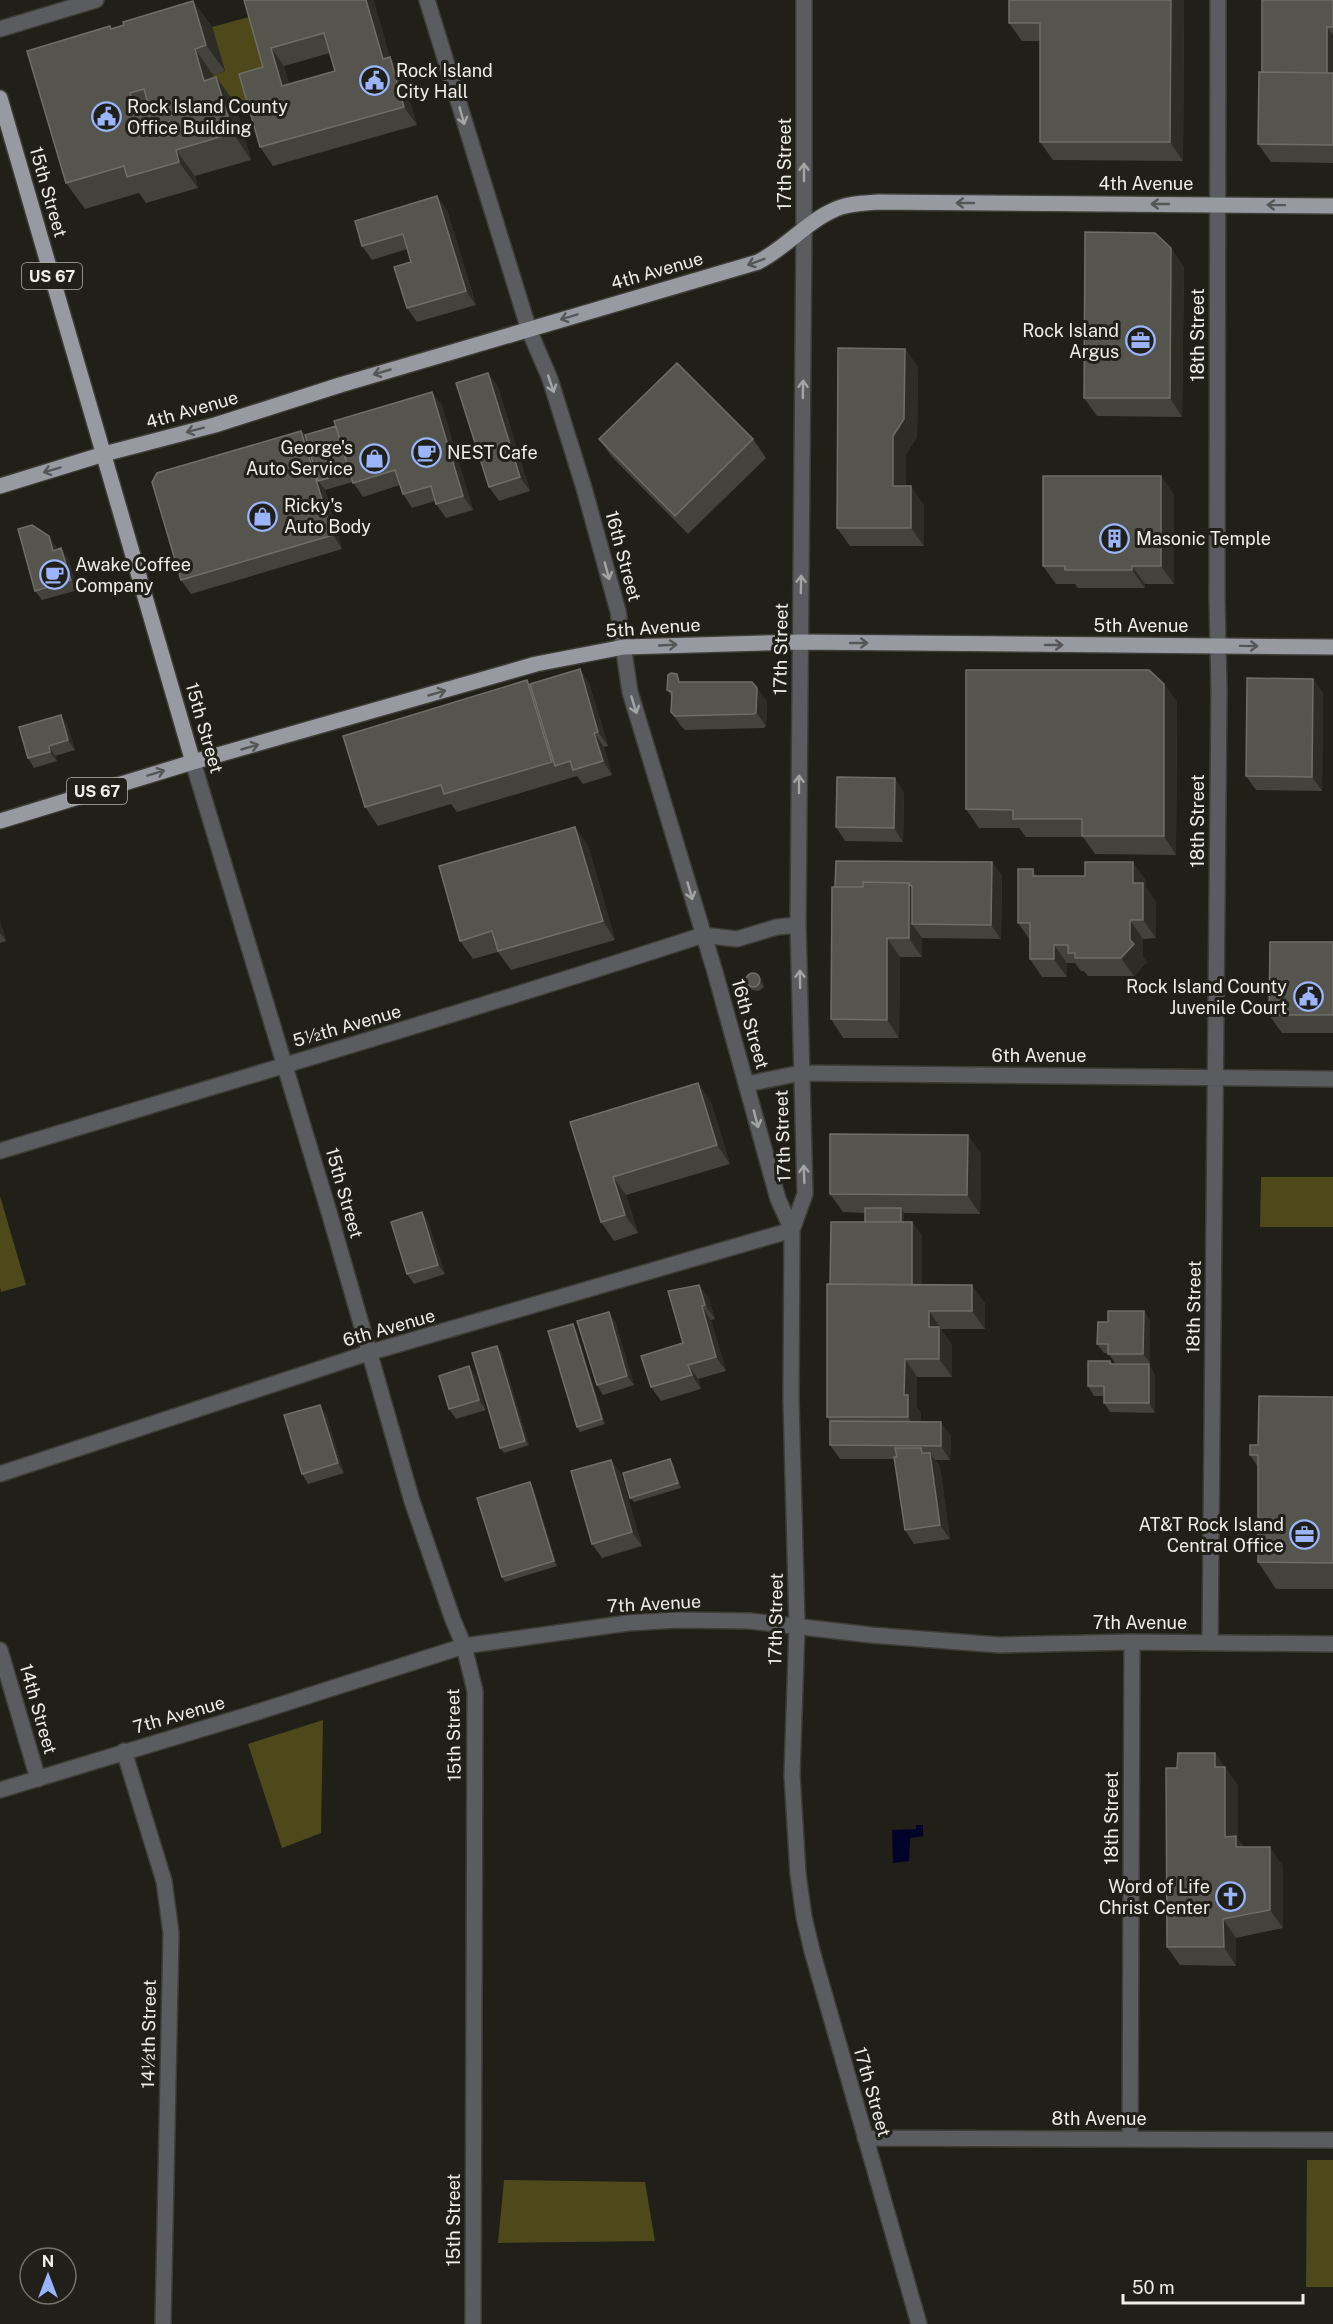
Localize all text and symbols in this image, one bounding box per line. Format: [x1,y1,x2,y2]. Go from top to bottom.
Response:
place label: Rock Island City Hall [396,60,493,102]
public building icon: Rock Island City Hall [359,65,391,97]
place label: Rock Island County Office Building [127,96,288,138]
public building icon: Rock Island County Office Building [90,101,122,133]
one-way arrow [457,107,468,126]
street label: 17th Street [774,118,795,210]
street label: 15th Street [26,144,71,240]
one-way arrow [798,163,810,183]
street label: 4th Avenue [1099,173,1193,194]
one-way arrow [956,197,976,209]
one-way arrow [1151,198,1171,210]
one-way arrow [1266,199,1286,211]
street label: 4th Avenue [608,247,705,294]
one-way arrow [747,257,765,268]
road number: US 67 [22,263,82,289]
street label: 18th Street [1187,288,1208,382]
one-way arrow [560,312,579,323]
place label: Rock Island Argus [1022,320,1119,362]
office icon: Rock Island Argus [1124,325,1156,357]
one-way arrow [373,367,392,378]
one-way arrow [547,374,558,393]
one-way arrow [797,379,809,399]
street label: 4th Avenue [143,386,240,433]
one-way arrow [186,425,205,436]
place label: George's Auto Service [246,437,353,479]
cafe icon: NEST Cafe [410,437,442,469]
shop icon: George's Auto Service [358,442,390,474]
place label: NEST Cafe [447,442,538,463]
one-way arrow [43,465,62,476]
place label: Ricky's Auto Body [284,495,371,537]
shop icon: Ricky's Auto Body [247,500,279,532]
street label: 16th Street [601,508,646,603]
building icon: Masonic Temple [1099,523,1131,555]
place label: Masonic Temple [1136,528,1271,549]
place label: Awake Coffee Company [75,554,191,596]
cafe icon: Awake Coffee Company [38,559,70,591]
one-way arrow [602,561,613,580]
one-way arrow [796,574,807,594]
street label: 17th Street [769,603,792,695]
street label: 5th Avenue [605,614,701,641]
street label: 5th Avenue [1093,615,1189,636]
one-way arrow [849,637,869,649]
one-way arrow [1044,639,1064,651]
one-way arrow [658,640,678,651]
one-way arrow [1239,640,1259,652]
street label: 15th Street [182,680,227,776]
one-way arrow [427,687,446,698]
one-way arrow [629,695,640,714]
one-way arrow [240,740,259,752]
one-way arrow [147,767,166,778]
one-way arrow [793,774,805,794]
street label: 18th Street [1187,774,1208,868]
road number: US 67 [67,778,127,804]
one-way arrow [685,881,696,900]
one-way arrow [794,969,805,989]
street label: 16th Street [728,976,773,1071]
place label: Rock Island County Juvenile Court [1126,976,1287,1018]
public building icon: Rock Island County Juvenile Court [1292,981,1324,1013]
street label: 5½th Avenue [290,1000,403,1051]
street label: 6th Avenue [992,1045,1086,1066]
street label: 17th Street [770,1089,795,1183]
one-way arrow [751,1109,763,1128]
street label: 15th Street [322,1145,367,1241]
one-way arrow [798,1164,810,1184]
street label: 18th Street [1182,1260,1205,1354]
street label: 6th Avenue [340,1304,437,1351]
place label: AT&T Rock Island Central Office [1139,1514,1284,1556]
office icon: AT&T Rock Island Central Office [1289,1519,1321,1551]
street label: 17th Street [764,1573,787,1665]
street label: 7th Avenue [606,1591,702,1616]
street label: 7th Avenue [1093,1612,1187,1633]
street label: 14th Street [16,1661,61,1756]
street label: 15th Street [442,1688,465,1782]
street label: 7th Avenue [131,1691,227,1738]
street label: 18th Street [1101,1771,1122,1865]
place label: Word of Life Christ Center [1099,1876,1210,1918]
church icon: Word of Life Christ Center [1215,1881,1247,1913]
street label: 14½th Street [137,1979,160,2089]
street label: 17th Street [850,2045,895,2139]
street label: 8th Avenue [1051,2108,1147,2129]
street label: 15th Street [443,2173,464,2267]
north arrow [18,2246,78,2306]
text: N [42,2252,54,2271]
scale bar [1123,2267,1303,2305]
text: 50 m [1132,2277,1175,2298]

